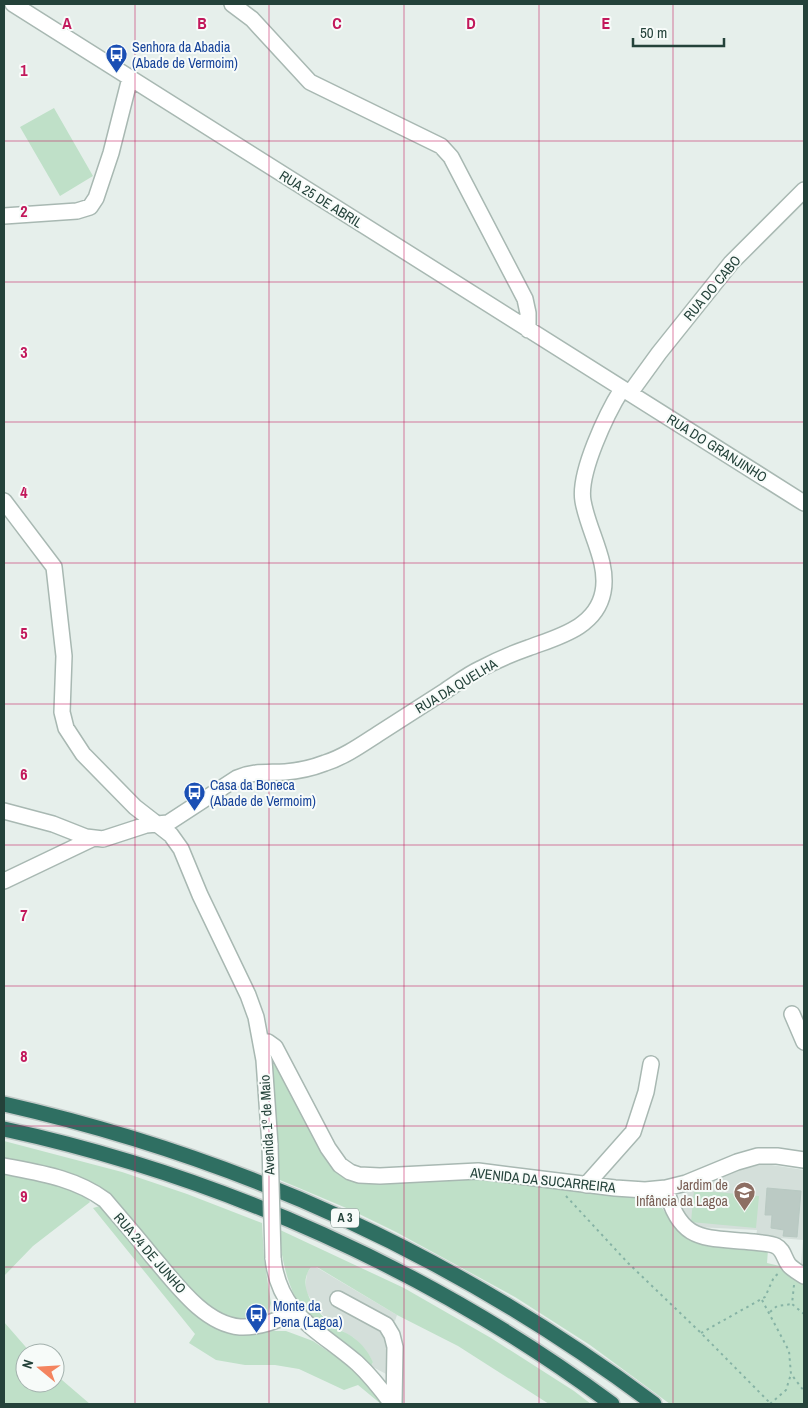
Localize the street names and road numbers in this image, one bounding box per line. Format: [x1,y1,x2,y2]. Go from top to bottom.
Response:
street label: RUA 25 DE ABRIL [276,166,366,232]
street label: RUA DO CABO [679,252,745,324]
street label: RUA DO GRANJINHO [664,410,771,486]
street label: RUA DA QUELHA [412,654,501,718]
street label: Avenida 1º de Maio [255,1074,279,1177]
street label: AVENIDA DA SUCARREIRA [469,1163,617,1197]
road number: A 3 [331,1208,359,1228]
street label: RUA 24 DE JUNHO [110,1209,190,1297]

